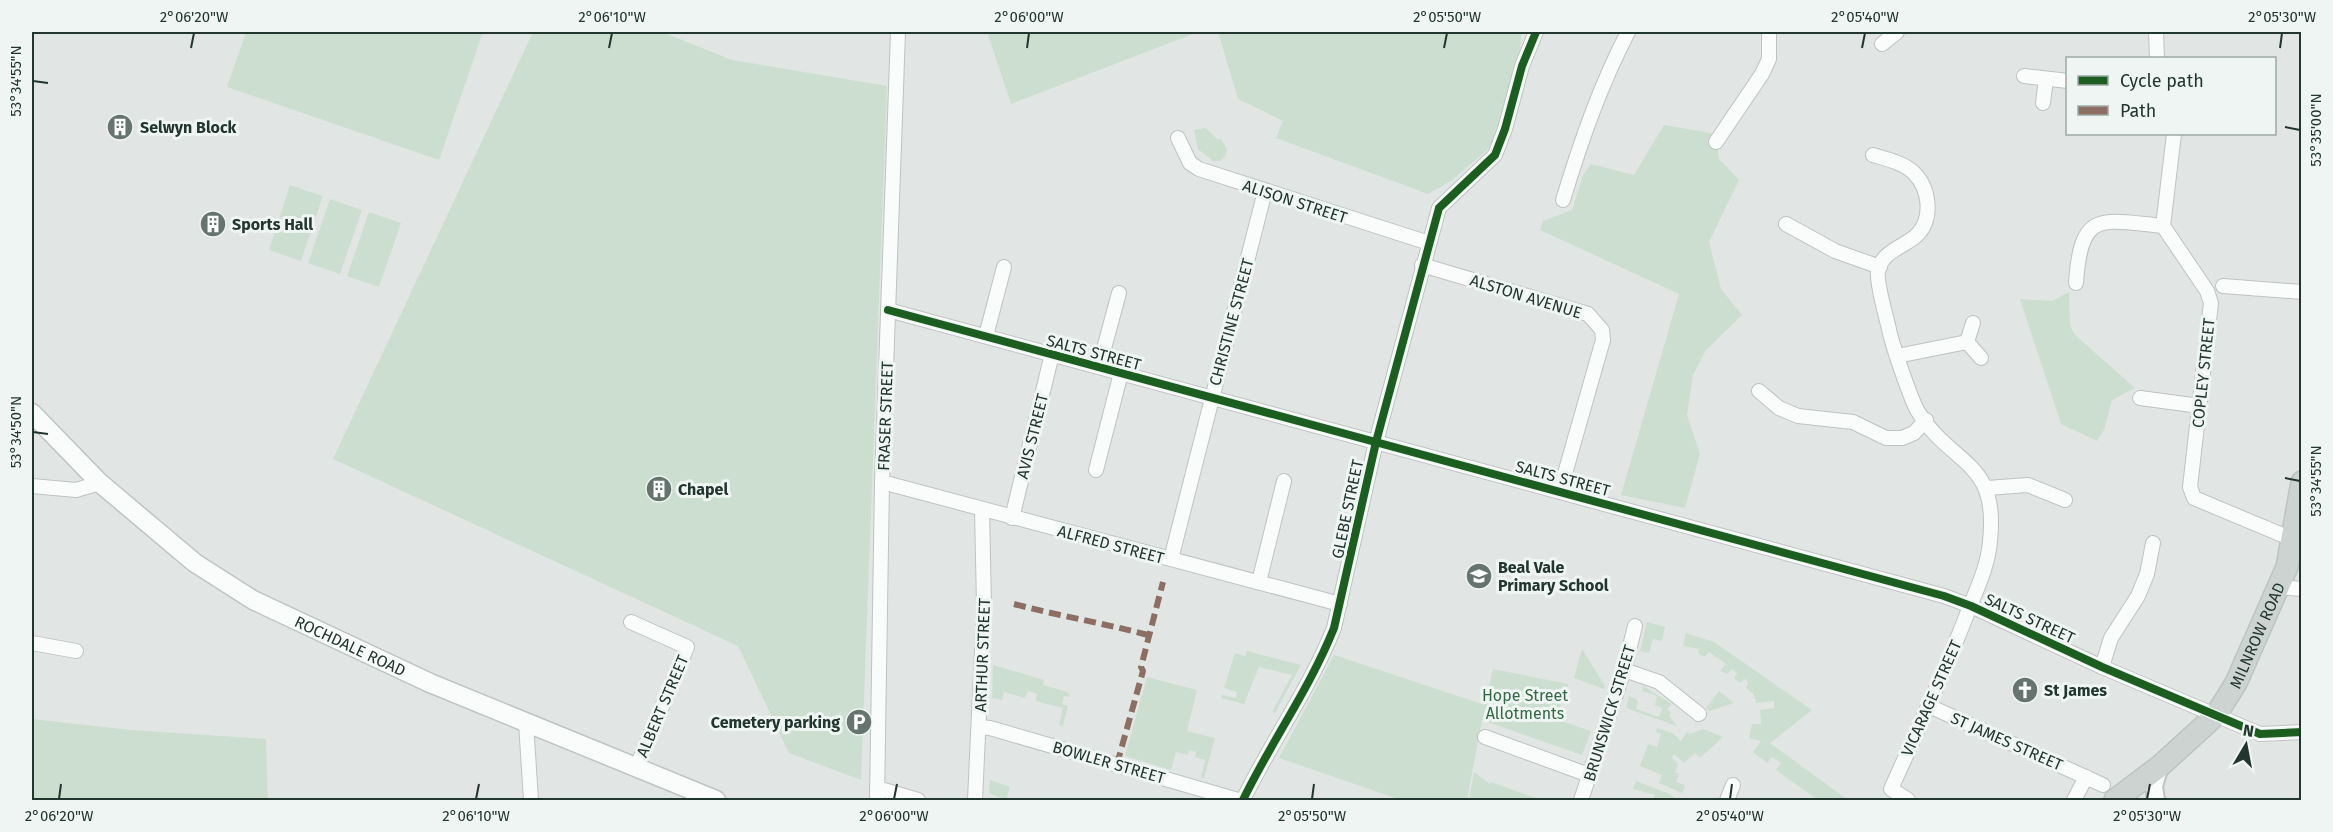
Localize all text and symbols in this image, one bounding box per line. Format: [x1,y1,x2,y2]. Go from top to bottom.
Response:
text: 2°06'20"W [160,8,229,26]
text: 2°06'10"W [578,8,646,26]
text: 2°06'00"W [994,8,1064,26]
text: 2°05'50"W [1413,8,1482,26]
text: 2°05'40"W [1831,8,1900,26]
text: 2°05'30"W [2248,8,2317,26]
text: 53°34'55"N [7,45,25,117]
legend [2066,57,2276,135]
text: Cycle path [2120,70,2204,92]
text: 53°35'00"N [2307,93,2325,167]
text: Path [2120,100,2156,122]
building icon: Selwyn Block [105,112,135,142]
place label: Selwyn Block [140,118,237,137]
street label: ALISON STREET [1240,176,1350,228]
building icon: Sports Hall [198,209,228,239]
place label: Sports Hall [232,215,313,234]
street label: CHRISTINE STREET [1205,256,1258,388]
street label: ALSTON AVENUE [1468,270,1584,322]
street label: COPLEY STREET [2188,317,2219,429]
street label: SALTS STREET [1045,331,1144,374]
street label: FRASER STREET [874,360,897,471]
street label: AVIS STREET [1013,391,1052,481]
text: 53°34'50"N [7,396,25,468]
text: 53°34'55"N [2307,445,2325,517]
street label: GLEBE STREET [1328,457,1367,560]
street label: SALTS STREET [1514,457,1613,500]
building icon: Chapel [644,474,674,504]
place label: Chapel [678,480,728,499]
street label: ALFRED STREET [1056,521,1167,568]
place label: Beal Vale Primary School [1498,558,1609,595]
school or university icon: Beal Vale Primary School [1464,561,1494,591]
street label: MILNROW ROAD [2226,579,2289,692]
street label: SALTS STREET [1982,589,2078,648]
street label: ARTHUR STREET [971,597,994,712]
street label: ROCHDALE ROAD [291,612,409,680]
street label: VICARAGE STREET [1897,637,1966,759]
street label: BRUNSWICK STREET [1580,642,1639,784]
street label: ALBERT STREET [632,652,693,760]
church icon: St James [2010,675,2040,705]
place label: St James [2044,681,2107,700]
park label: Hope Street Allotments [1482,686,1568,723]
parking icon: Cemetery parking [844,707,874,737]
street label: ST JAMES STREET [1948,708,2066,775]
place label: Cemetery parking [711,713,840,732]
north arrow [2216,715,2276,775]
text: N [2242,720,2255,741]
street label: BOWLER STREET [1050,737,1168,788]
text: 2°06'20"W [25,807,94,825]
text: 2°06'10"W [442,807,510,825]
text: 2°06'00"W [859,807,929,825]
text: 2°05'50"W [1278,807,1347,825]
text: 2°05'40"W [1696,807,1765,825]
text: 2°05'30"W [2113,807,2182,825]

